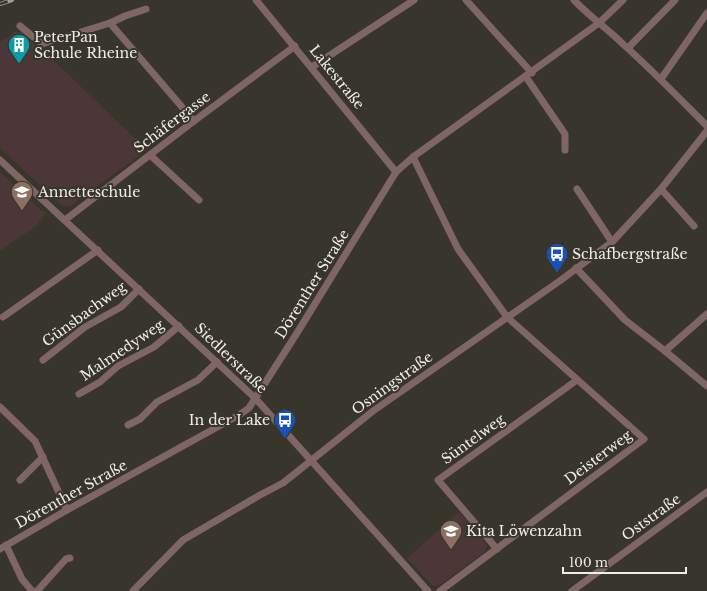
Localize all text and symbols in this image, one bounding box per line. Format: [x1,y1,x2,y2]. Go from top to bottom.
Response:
place label: PeterPan Schule Rheine [34,28,137,62]
building icon: PeterPan Schule Rheine [6,32,32,65]
street label: Lakestraße [306,41,368,113]
street label: Schäfergasse [130,87,214,157]
school or university icon: Annetteschule [9,179,35,212]
place label: Annetteschule [37,183,140,201]
street label: Dörenther Straße [271,226,353,342]
bus stop icon: Schafbergstraße [544,241,570,274]
place label: Schafbergstraße [572,245,688,263]
street label: Günsbachweg [38,277,130,351]
street label: Malmedyweg [77,315,168,385]
street label: Siedlerstraße [191,319,271,397]
street label: Osningstraße [348,348,436,418]
bus stop icon: In der Lake [272,407,298,440]
street label: Süntelweg [438,410,509,468]
place label: In der Lake [189,411,270,429]
street label: Deisterweg [561,425,636,488]
street label: Dörenther Straße [12,456,130,532]
street label: Oststraße [618,490,684,544]
school or university icon: Kita Löwenzahn [438,518,464,551]
place label: Kita Löwenzahn [466,522,582,540]
scale bar [563,549,686,575]
text: 100 m [569,555,608,570]

